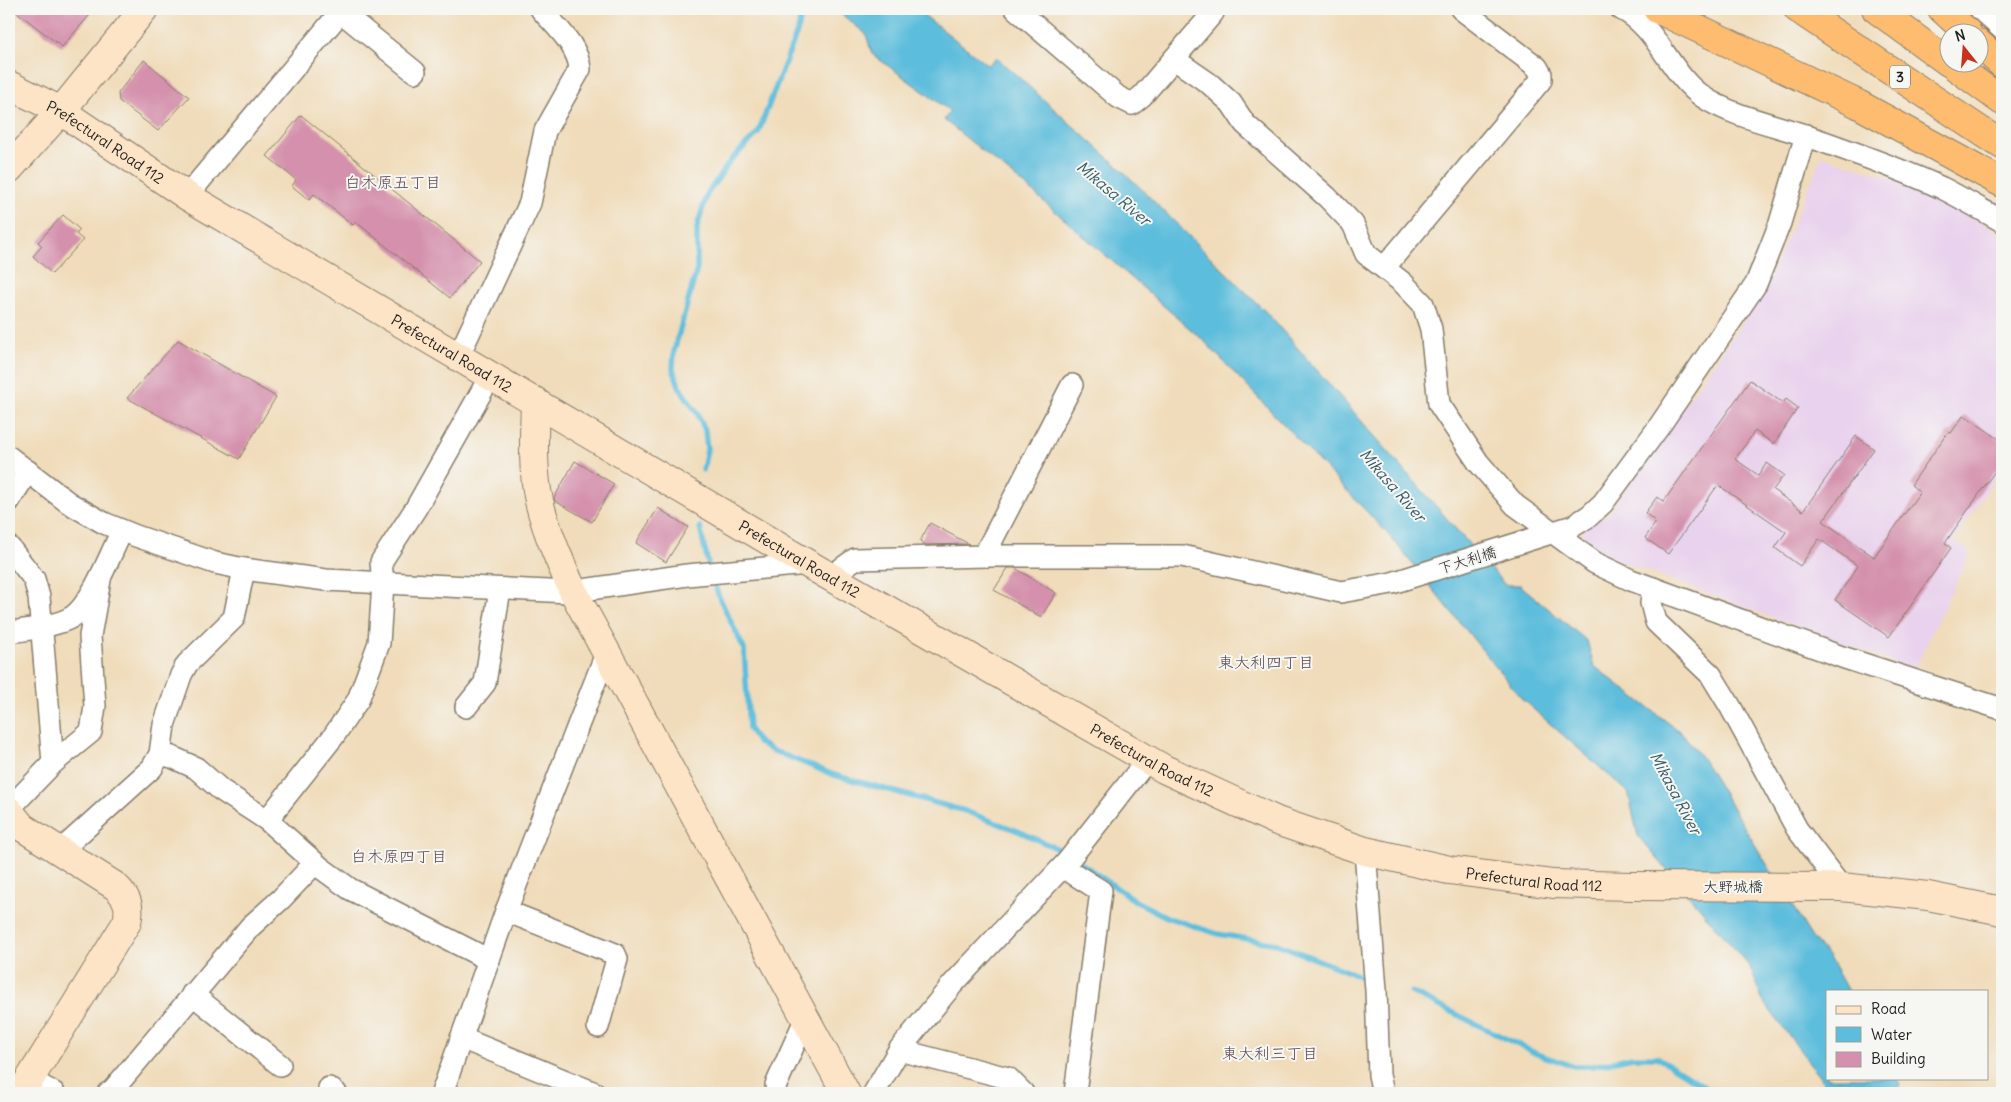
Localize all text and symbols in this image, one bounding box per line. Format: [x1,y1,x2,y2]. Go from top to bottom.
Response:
north arrow [1938,22,1988,72]
text: N [1953,26,1967,46]
road number: 3 [1890,66,1910,88]
street label: Prefectural Road 112 [44,96,168,187]
water label: Mikasa River [1073,156,1157,231]
district label: 白木原五丁目 [345,172,441,192]
street label: Prefectural Road 112 [388,310,516,396]
water label: Mikasa River [1356,444,1432,528]
street label: Prefectural Road 112 [736,516,864,602]
street label: 下大利橋 [1436,542,1498,578]
district label: 東大利四丁目 [1218,652,1314,672]
street label: Prefectural Road 112 [1087,719,1217,800]
water label: Mikasa River [1646,748,1707,840]
district label: 白木原四丁目 [351,846,447,866]
street label: Prefectural Road 112 [1465,863,1603,895]
street label: 大野城橋 [1703,877,1763,896]
legend [1826,990,1988,1080]
text: Road [1871,999,1906,1018]
text: Water [1871,1025,1912,1044]
district label: 東大利三丁目 [1222,1043,1318,1063]
text: Building [1871,1049,1926,1068]

